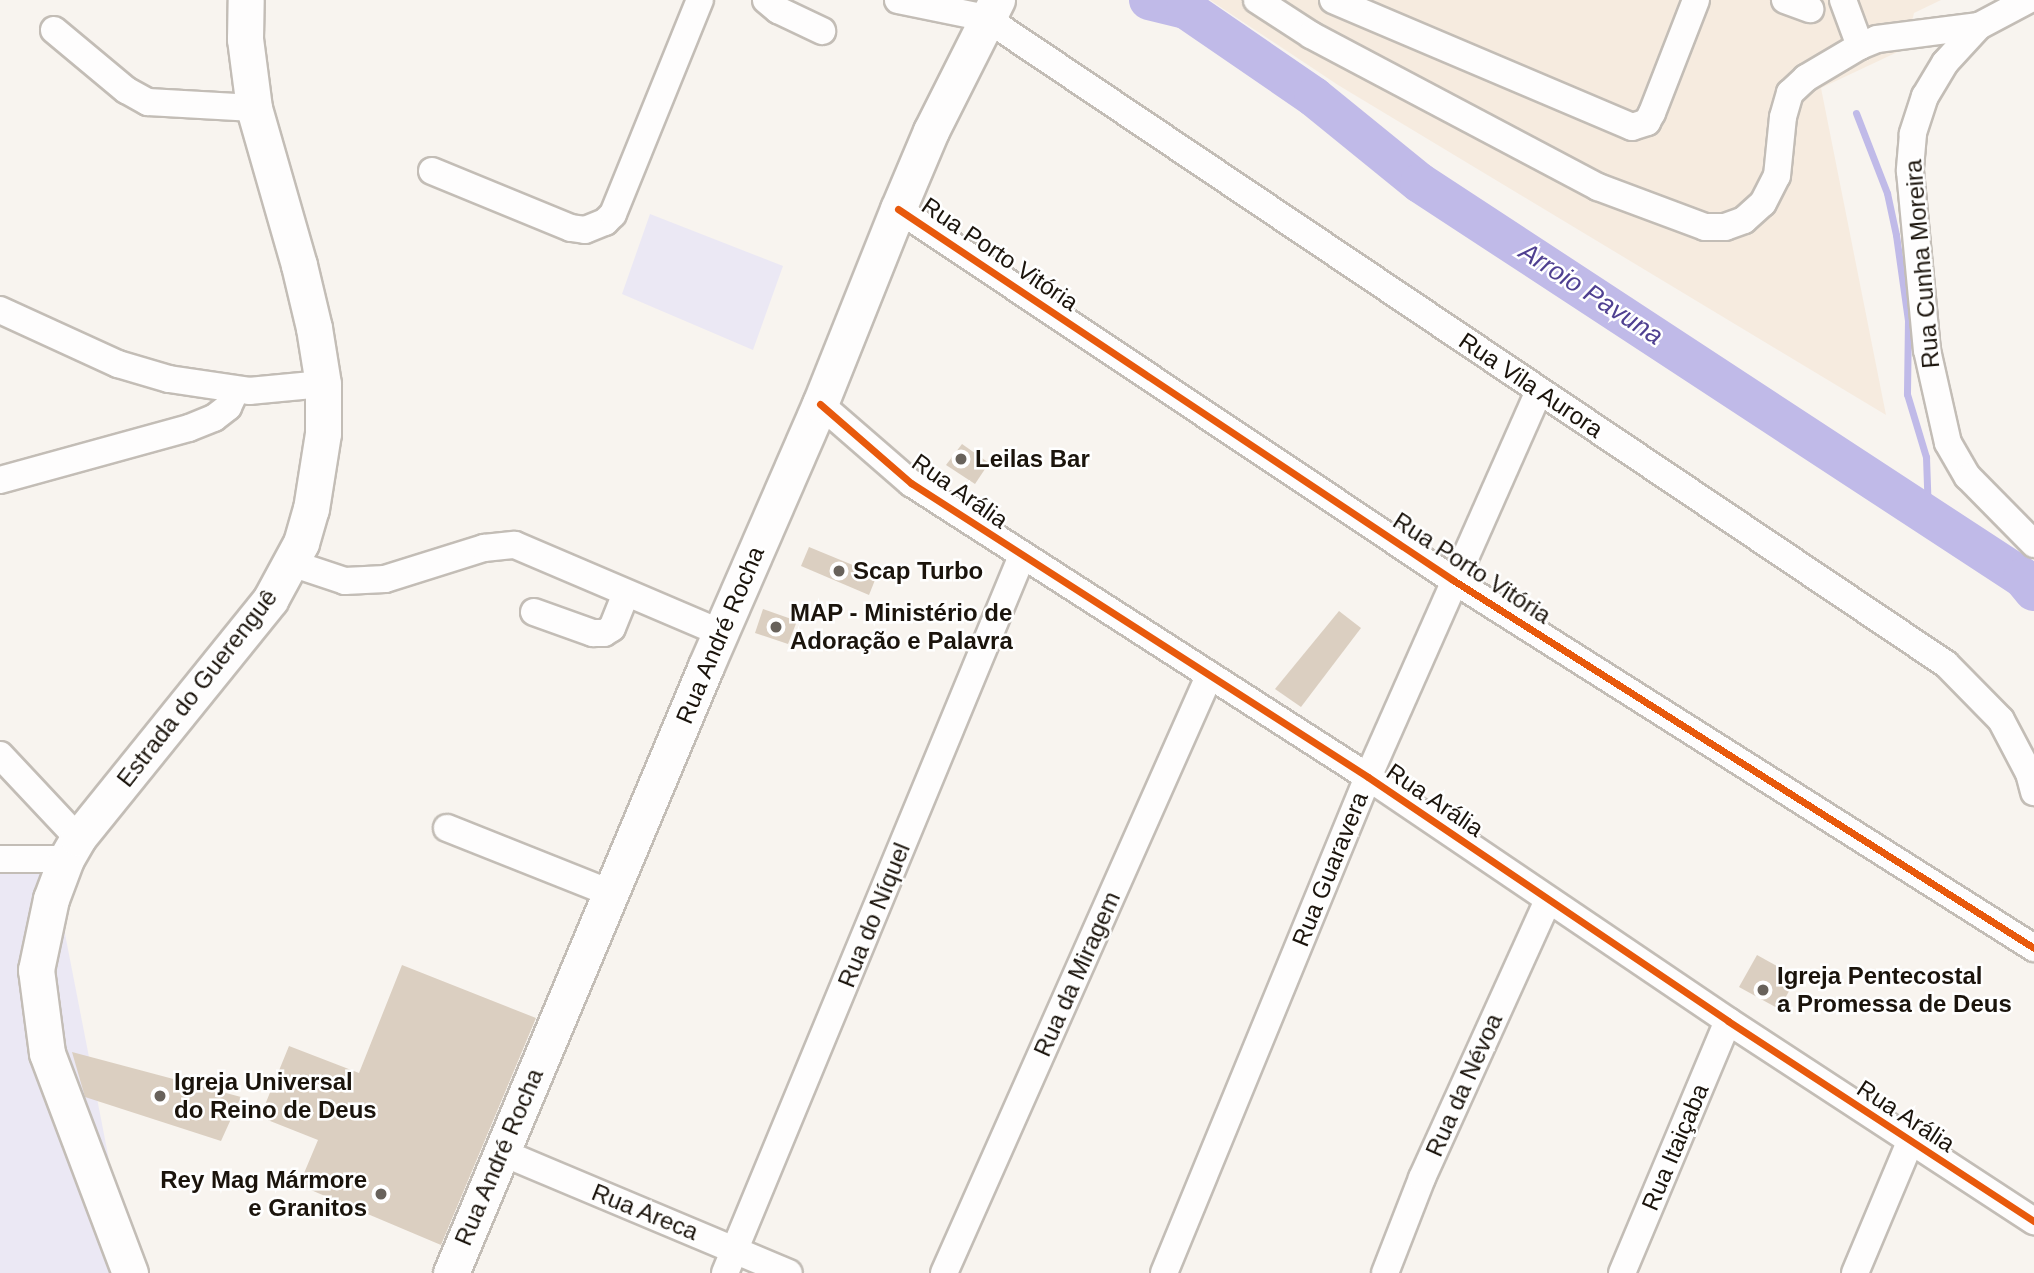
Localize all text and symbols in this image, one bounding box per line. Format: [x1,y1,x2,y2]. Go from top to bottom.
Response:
street label: Rua Cunha Moreira [1899,158,1945,370]
street label: Rua Porto Vitória [916,191,1084,317]
water label: Arroio Pavuna [1513,236,1669,352]
street label: Rua Vila Aurora [1453,326,1609,444]
place label: Leilas Bar [975,445,1090,473]
street label: Rua Arália [906,447,1014,535]
marker: Leilas Bar [953,451,969,467]
street label: Rua Porto Vitória [1388,506,1556,630]
street label: Rua André Rocha [669,542,771,728]
place label: Scap Turbo [853,557,983,585]
marker: Scap Turbo [831,563,847,579]
street label: Estrada do Guerenguê [111,583,283,793]
place label: MAP - Ministério de Adoração e Palavra [790,599,1013,655]
marker: MAP - Ministério de Adoração e Palavra [768,619,784,635]
street label: Rua Arália [1380,757,1490,843]
street label: Rua Guaravera [1286,788,1374,950]
street label: Rua do Níquel [832,838,916,992]
street label: Rua da Miragem [1028,887,1126,1061]
place label: Igreja Pentecostal a Promessa de Deus [1777,962,2012,1018]
marker: Igreja Pentecostal a Promessa de Deus [1755,982,1771,998]
street label: Rua da Névoa [1420,1009,1508,1161]
street label: Rua André Rocha [448,1064,550,1250]
place label: Igreja Universal do Reino de Deus [174,1068,377,1124]
street label: Rua Arália [1851,1073,1961,1159]
street label: Rua Itaiçaba [1635,1079,1715,1215]
marker: Igreja Universal do Reino de Deus [152,1088,168,1104]
place label: Rey Mag Mármore e Granitos [160,1166,367,1222]
street label: Rua Areca [587,1177,703,1247]
marker: Rey Mag Mármore e Granitos [373,1186,389,1202]

